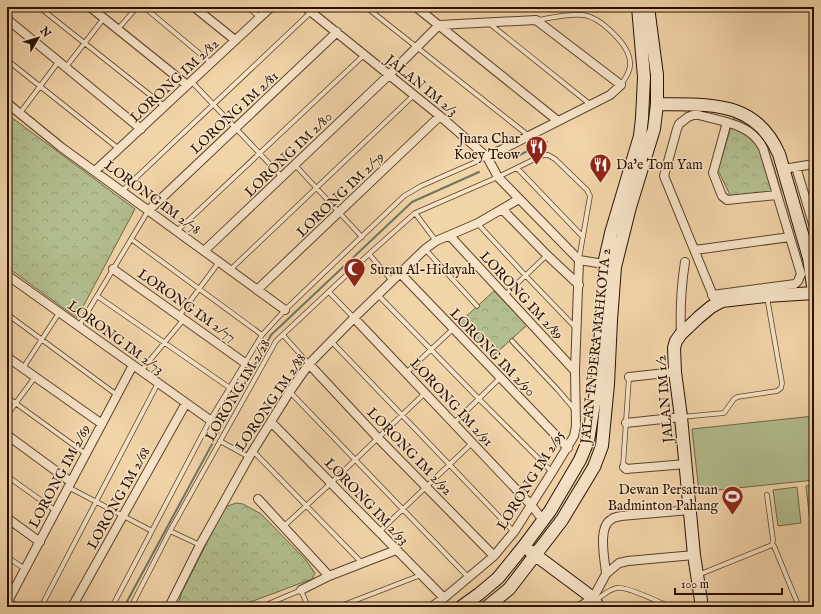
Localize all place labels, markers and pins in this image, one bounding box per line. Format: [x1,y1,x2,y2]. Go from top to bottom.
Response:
place label: Juara Char Koey Teow [454,130,521,164]
restaurant icon: Juara Char Koey Teow [523,133,549,166]
restaurant icon: Da'e Tom Yam [588,151,614,184]
place label: Da'e Tom Yam [616,156,703,174]
mosque icon: Surau Al-Hidayah [341,256,367,289]
place label: Surau Al-Hidayah [370,261,476,279]
place label: Dewan Persatuan Badminton Pahang [608,481,719,515]
sports icon: Dewan Persatuan Badminton Pahang [720,484,746,517]

